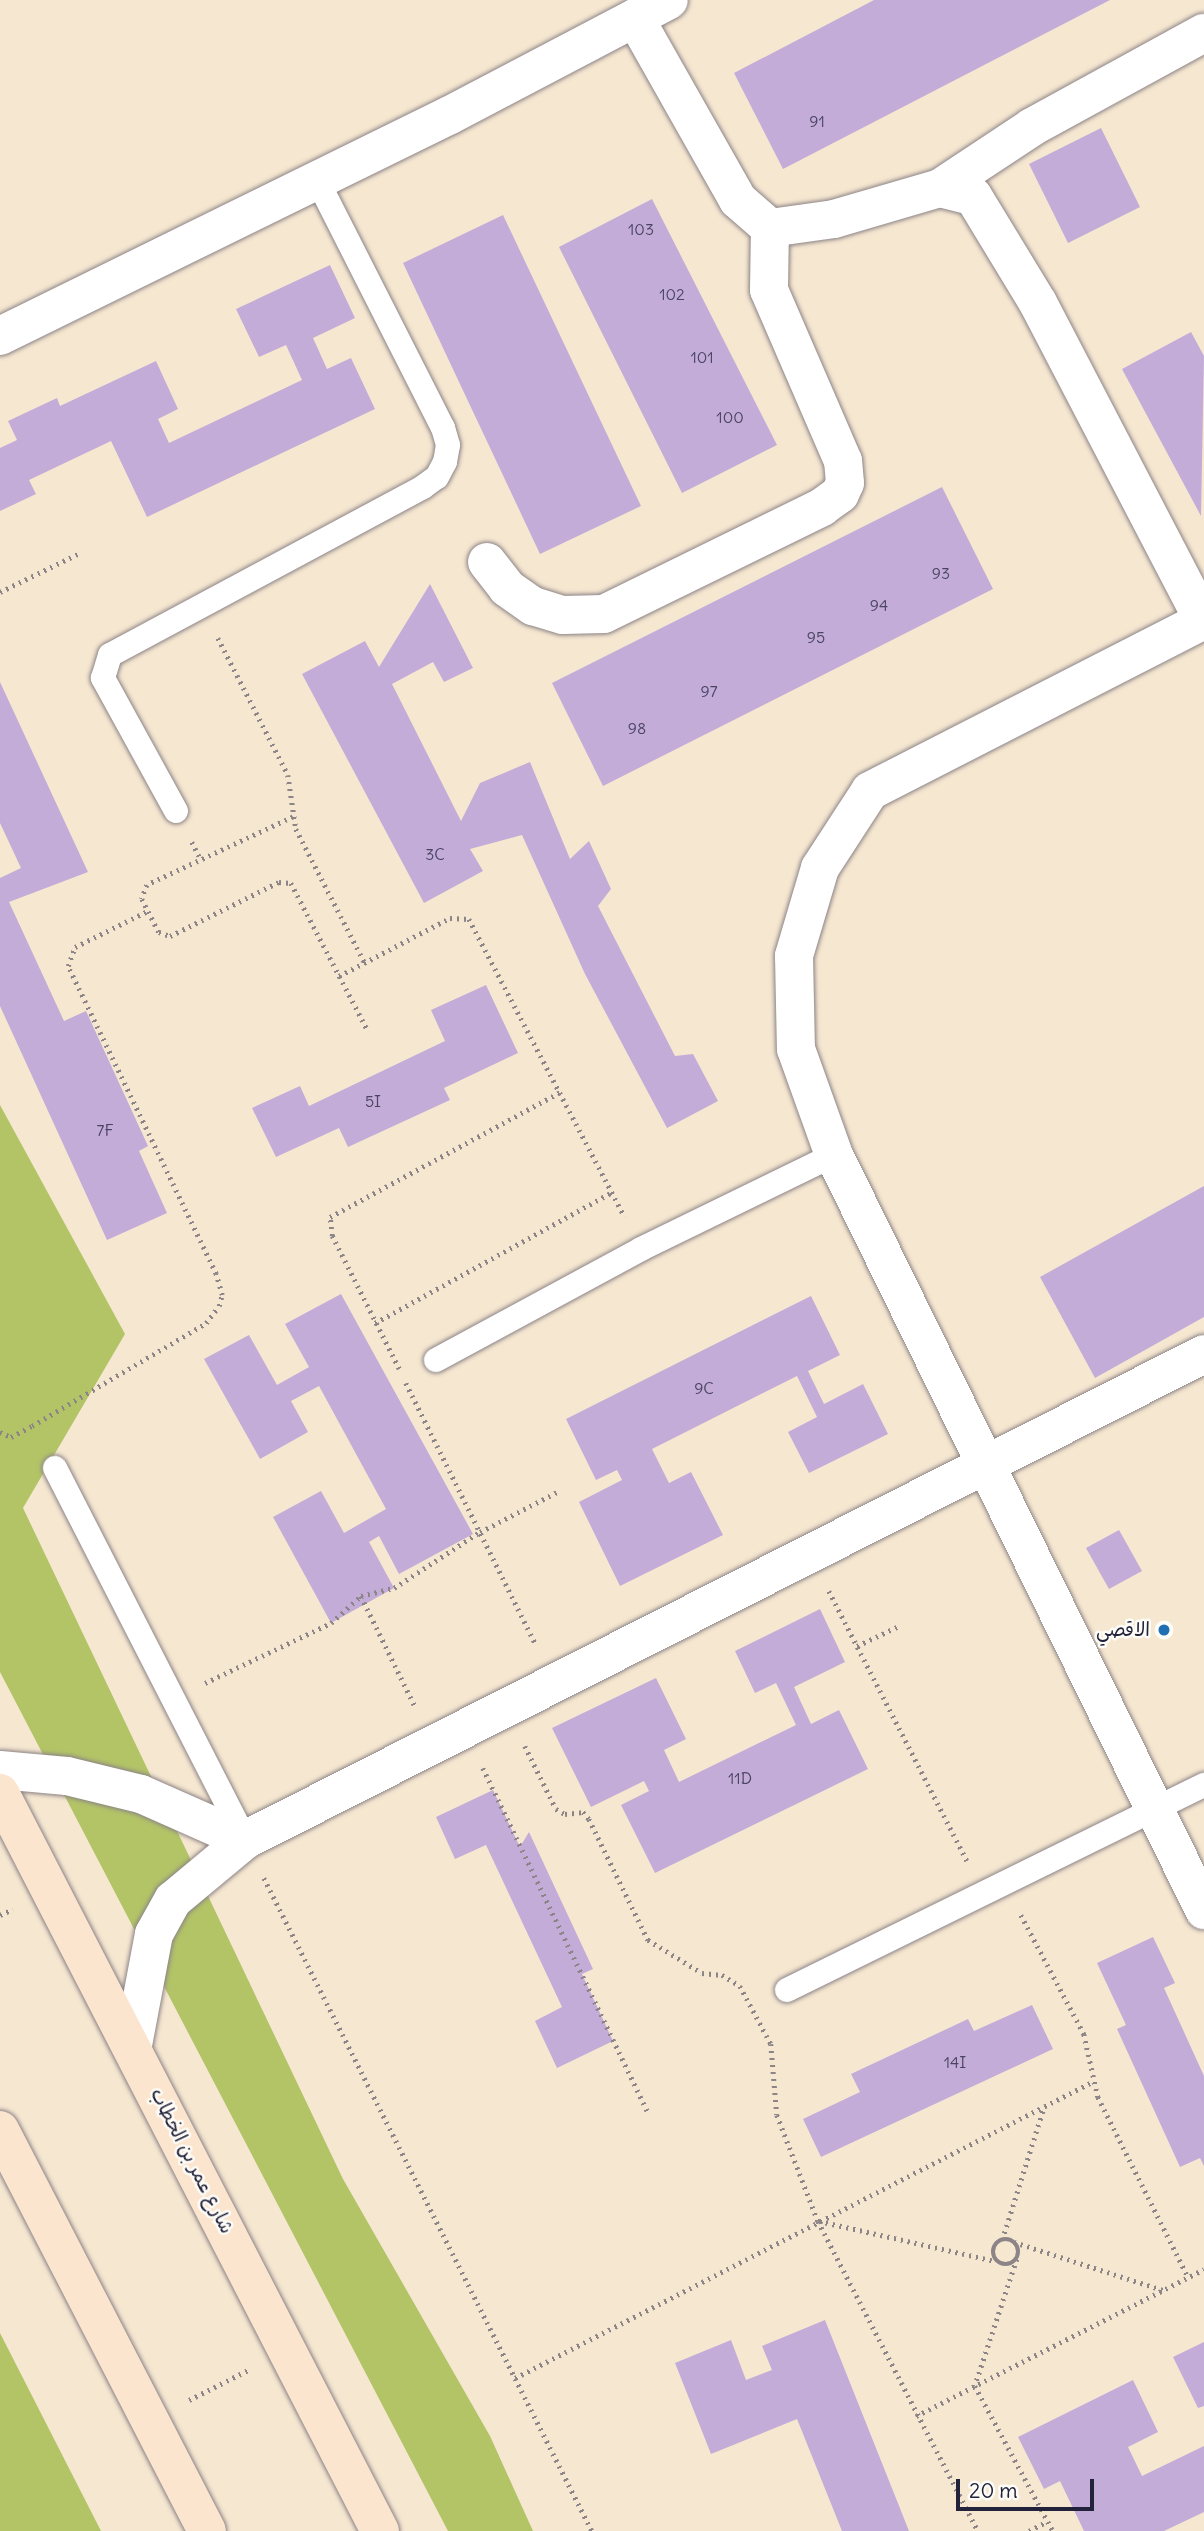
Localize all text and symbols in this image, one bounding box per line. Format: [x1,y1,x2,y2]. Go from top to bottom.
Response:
house number: 91 [809,111,825,131]
house number: 103 [628,219,654,239]
house number: 102 [659,284,685,304]
house number: 101 [690,347,714,367]
house number: 100 [716,407,744,427]
house number: 93 [932,563,950,583]
house number: 94 [870,595,888,615]
house number: 95 [807,627,825,647]
house number: 97 [700,681,718,701]
house number: 98 [628,718,646,738]
house number: 3C [425,844,445,864]
house number: 5I [365,1091,381,1111]
house number: 7F [97,1120,113,1140]
house number: 9C [694,1378,714,1398]
place label: الاقصي [1096,1619,1150,1641]
marker: الاقصي [1156,1622,1172,1638]
house number: 11D [728,1768,752,1788]
house number: 14I [944,2052,966,2072]
street label: شارع عمر بن الخطاب [146,2085,238,2237]
scale bar [959,2464,1097,2508]
text: 20 m [969,2477,1018,2504]

